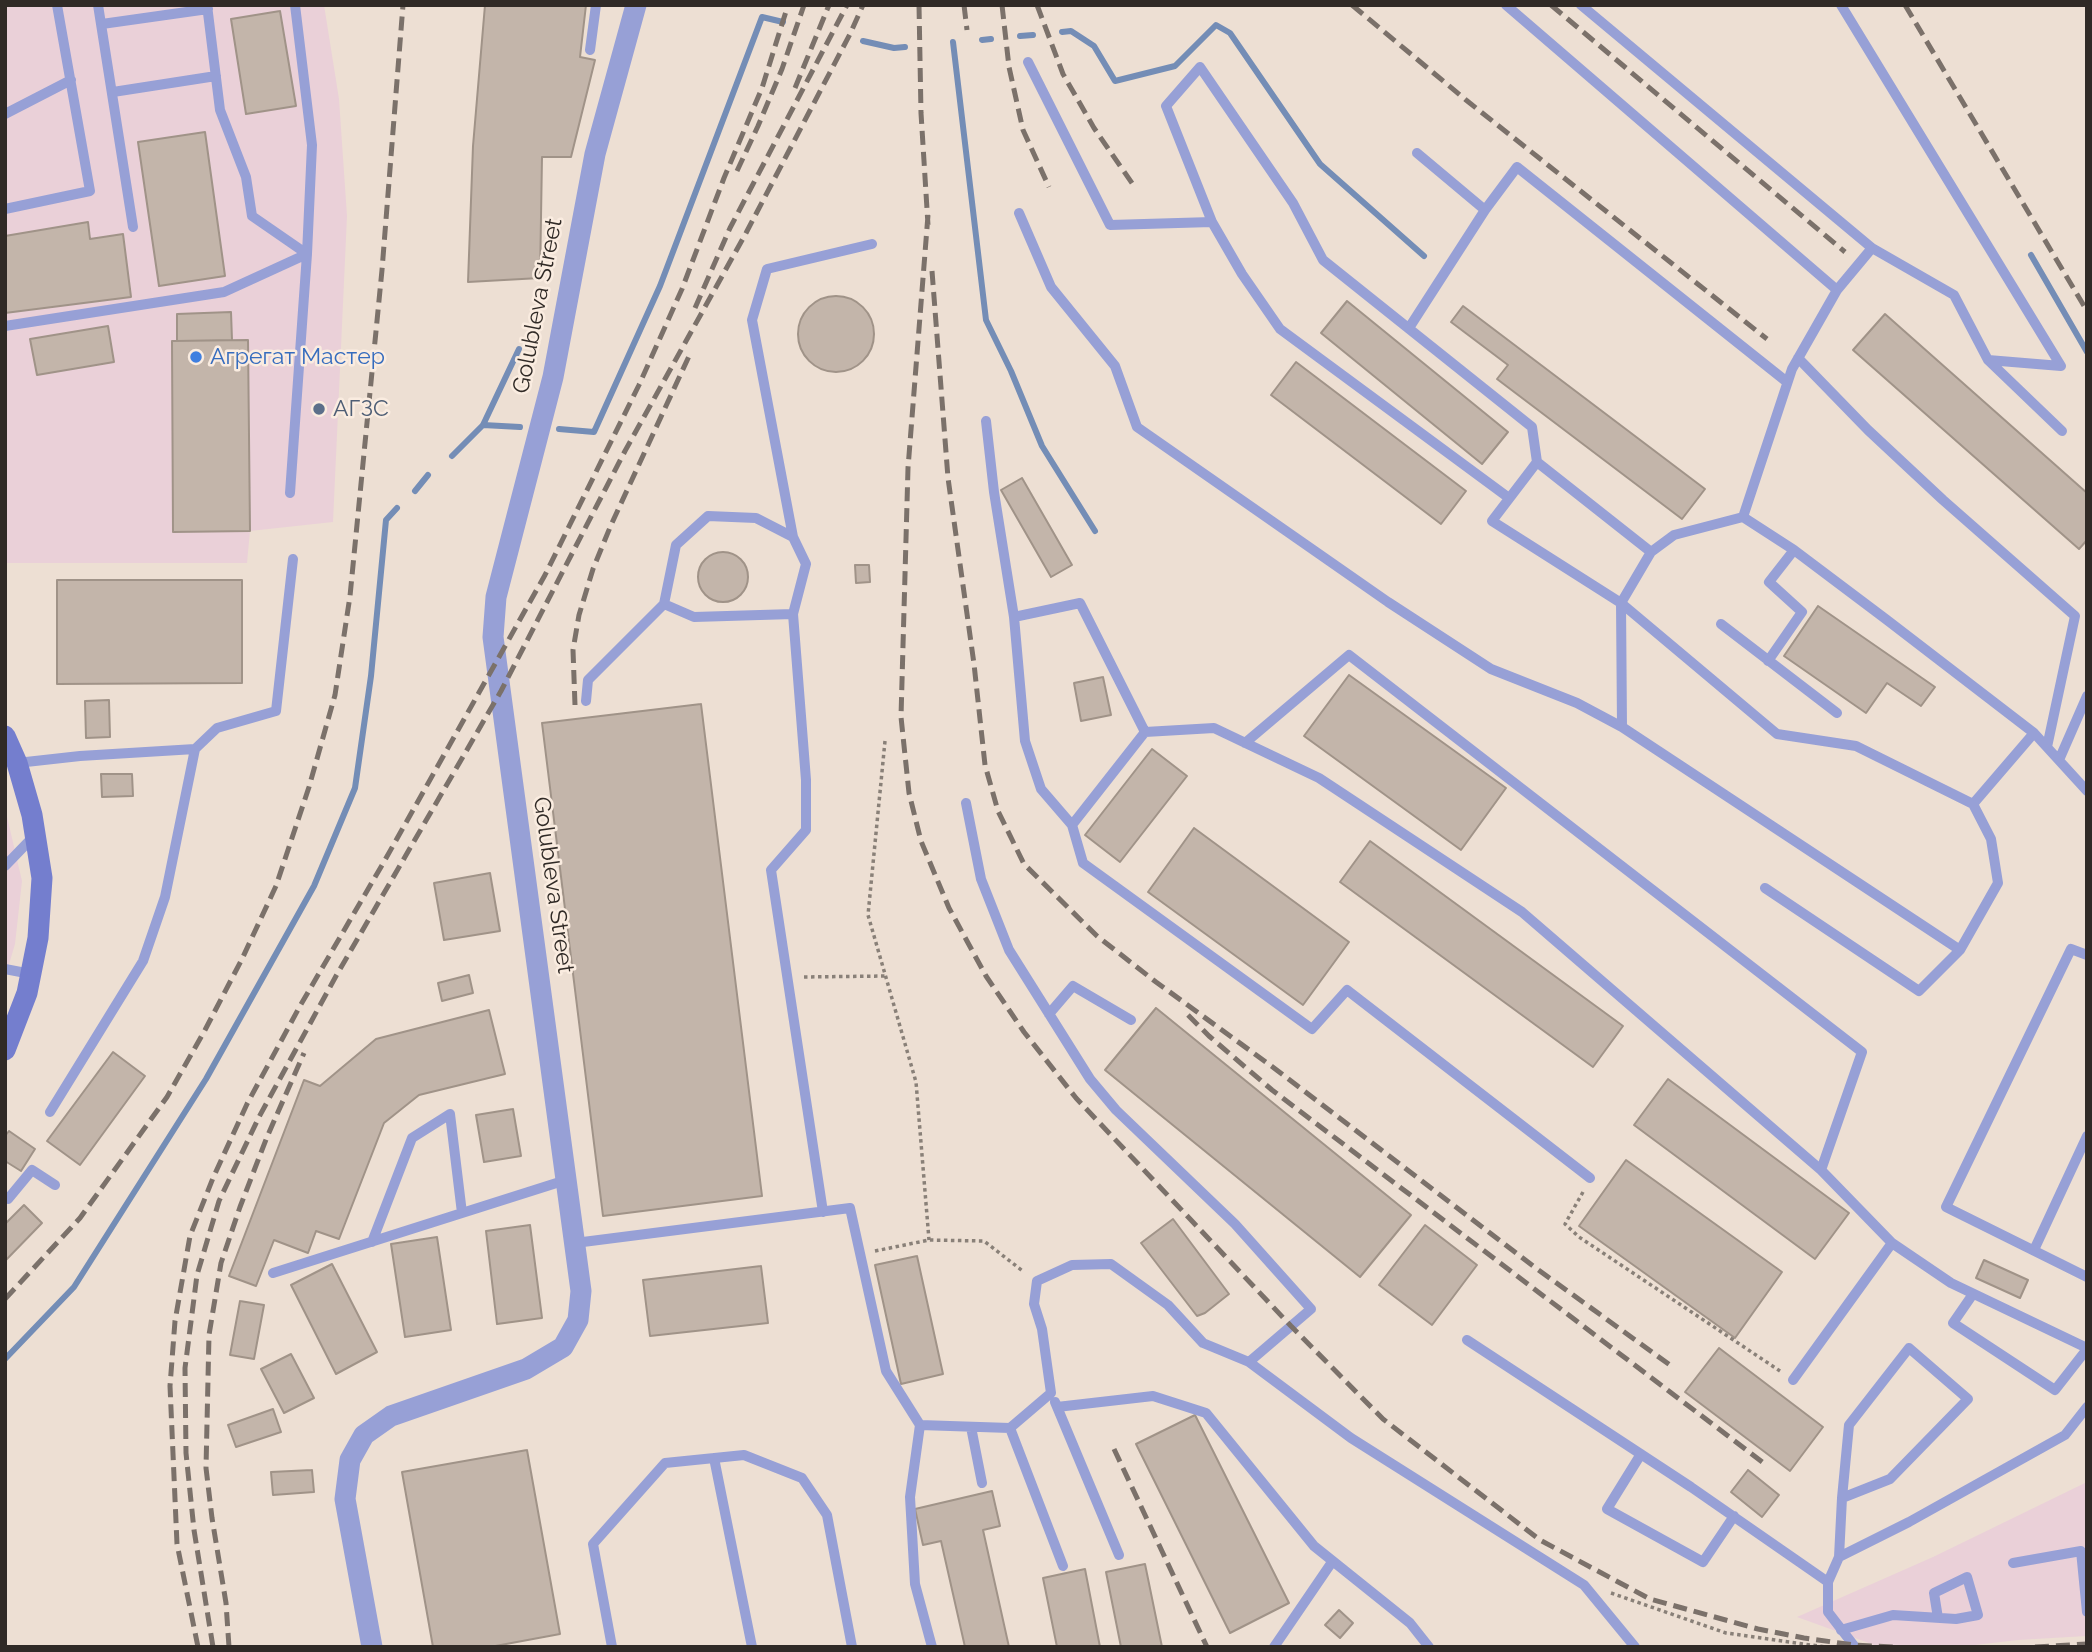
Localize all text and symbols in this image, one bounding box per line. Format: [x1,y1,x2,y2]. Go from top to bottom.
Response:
street label: Golubleva Street [507,216,569,396]
place label: Агрегат Мастер [210,343,385,371]
marker: Агрегат Мастер [188,349,204,365]
place label: АГЗС [333,395,389,423]
marker: АГЗС [311,401,327,417]
street label: Golubleva Street [527,795,579,975]

